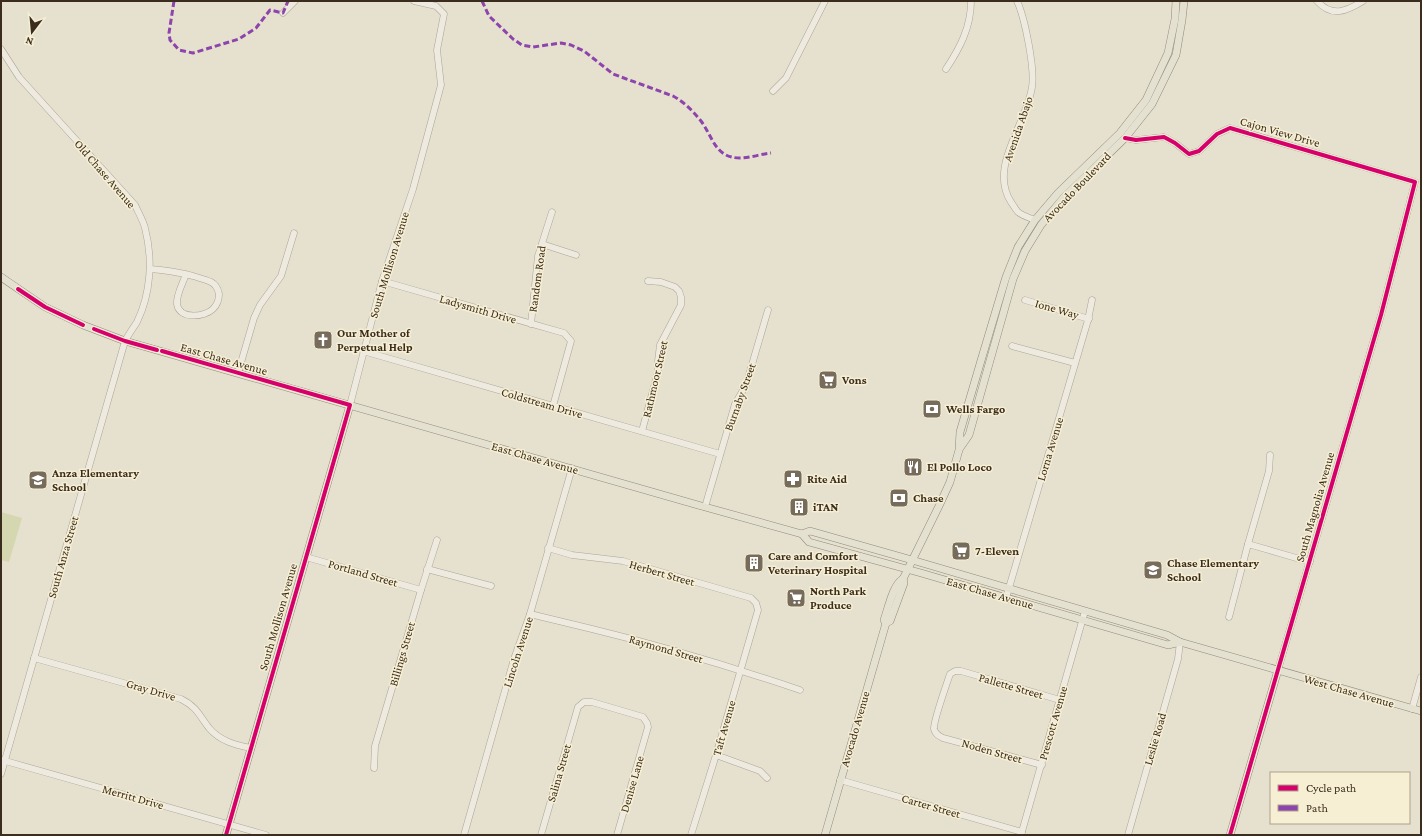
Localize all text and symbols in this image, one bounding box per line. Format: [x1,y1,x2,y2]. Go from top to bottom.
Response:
north arrow [12,12,52,52]
text: N [24,35,35,48]
street label: Avenida Abajo [1000,94,1036,164]
street label: Cajon View Drive [1238,114,1322,150]
street label: Old Chase Avenue [71,137,139,211]
street label: Avocado Boulevard [1040,149,1114,225]
street label: South Mollison Avenue [366,210,412,320]
street label: Random Road [525,244,549,313]
street label: Ladysmith Drive [438,291,518,327]
street label: Ione Way [1033,296,1081,322]
place label: Our Mother of Perpetual Help [337,326,413,354]
church icon: Our Mother of Perpetual Help [312,329,334,351]
street label: Rathmoor Street [639,338,671,419]
street label: East Chase Avenue [179,340,269,378]
street label: Burnaby Street [721,360,759,433]
supermarket icon: Vons [817,369,839,391]
place label: Vons [841,373,867,387]
street label: Coldstream Drive [500,385,584,421]
bank icon: Wells Fargo [921,398,943,420]
place label: Wells Fargo [945,402,1005,416]
street label: Lorna Avenue [1034,415,1066,483]
street label: East Chase Avenue [490,439,580,477]
street label: South Magnolia Avenue [1293,450,1337,564]
restaurant icon: El Pollo Loco [902,456,924,478]
place label: El Pollo Loco [927,460,992,474]
place label: Anza Elementary School [51,466,139,494]
pharmacy icon: Rite Aid [782,468,804,490]
school or university icon: Anza Elementary School [27,469,49,491]
place label: Rite Aid [807,472,847,486]
bank icon: Chase [888,487,910,509]
place label: Chase [913,491,944,505]
building icon: iTAN [788,496,810,518]
place label: iTAN [813,500,838,514]
street label: South Anza Street [45,513,82,600]
supermarket icon: 7-Eleven [950,540,972,562]
place label: 7-Eleven [975,544,1019,558]
place label: Care and Comfort Veterinary Hospital [767,549,868,577]
building icon: Care and Comfort Veterinary Hospital [743,552,765,574]
street label: Portland Street [327,556,400,590]
place label: Chase Elementary School [1167,556,1259,584]
street label: Herbert Street [628,557,697,589]
school or university icon: Chase Elementary School [1142,559,1164,581]
street label: South Mollison Avenue [256,562,300,672]
street label: East Chase Avenue [945,574,1035,612]
place label: North Park Produce [810,584,867,612]
supermarket icon: North Park Produce [785,587,807,609]
street label: Lincoln Avenue [500,615,536,689]
street label: Billings Street [386,619,418,688]
street label: Raymond Street [627,632,706,667]
street label: Pallette Street [977,670,1046,702]
street label: West Chase Avenue [1302,671,1396,711]
street label: Gray Drive [125,676,177,704]
street label: Prescott Avenue [1036,684,1070,762]
street label: Avocado Avenue [837,689,873,769]
street label: Taft Avenue [709,699,739,757]
street label: Leslie Road [1141,710,1169,767]
street label: Noden Street [960,736,1025,767]
street label: Salina Street [544,741,574,804]
street label: Denise Lane [617,754,647,814]
legend [1270,772,1410,824]
text: Cycle path [1306,781,1357,795]
street label: Merritt Drive [101,782,165,812]
street label: Carter Street [900,791,963,821]
text: Path [1306,801,1328,815]

